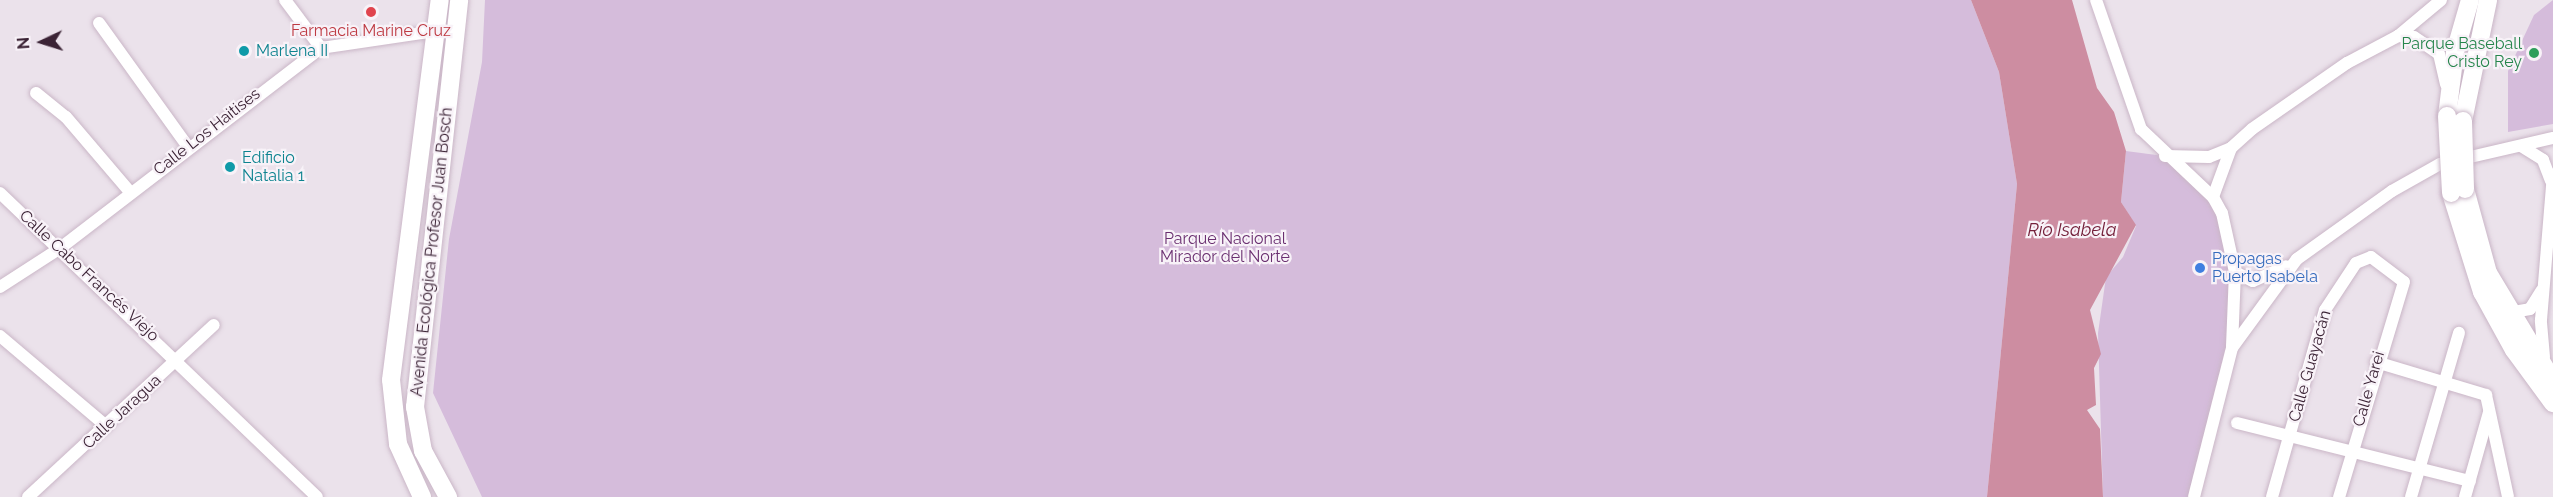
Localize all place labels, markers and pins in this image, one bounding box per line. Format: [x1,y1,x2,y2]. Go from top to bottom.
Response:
marker: Farmacia Marine Cruz [364,5,378,19]
place label: Farmacia Marine Cruz [291,21,451,41]
place label: Parque Baseball Cristo Rey [2401,34,2522,72]
place label: Marlena II [256,41,328,61]
marker: Marlena II [237,44,251,58]
marker: Parque Baseball Cristo Rey [2527,46,2541,60]
place label: Edificio Natalia 1 [242,148,304,186]
marker: Edificio Natalia 1 [223,160,237,174]
place label: Propagas Puerto Isabela [2212,249,2318,287]
marker: Propagas Puerto Isabela [2193,261,2207,275]

